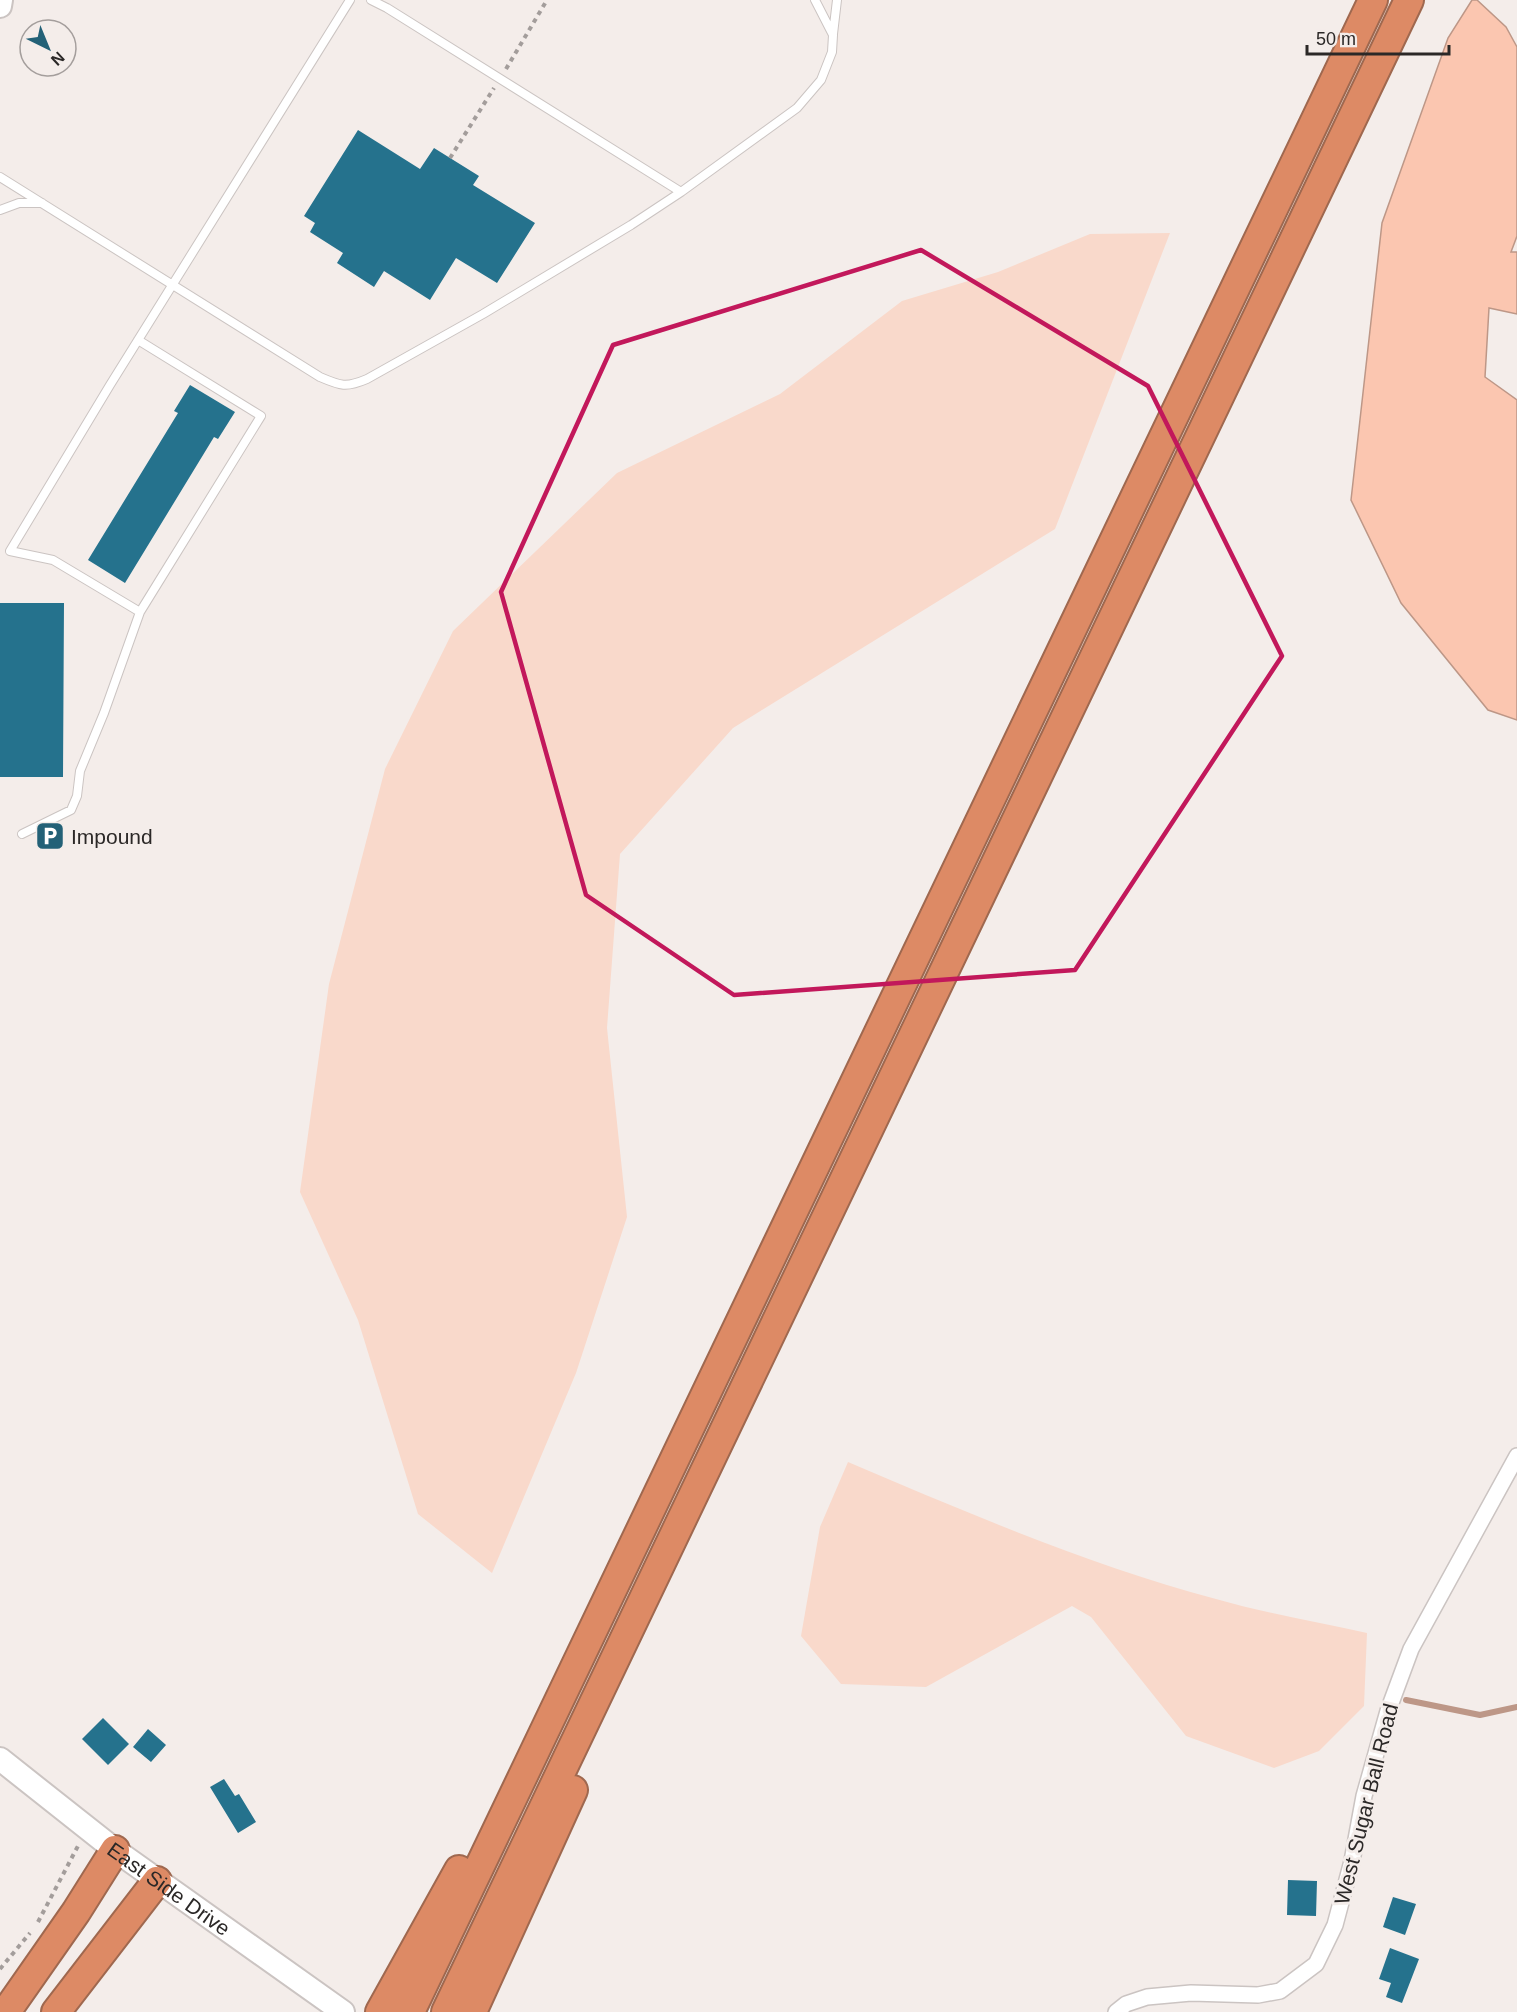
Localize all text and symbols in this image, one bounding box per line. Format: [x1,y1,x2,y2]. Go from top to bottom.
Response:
north arrow [18,18,78,78]
scale bar [1307,18,1450,56]
text: 50 m [1316,29,1356,49]
text: N [48,48,68,69]
parking icon: Impound [34,820,66,852]
place label: Impound [71,825,153,848]
street label: West Sugar Ball Road [1330,1701,1402,1907]
street label: East Side Drive [103,1837,235,1940]

